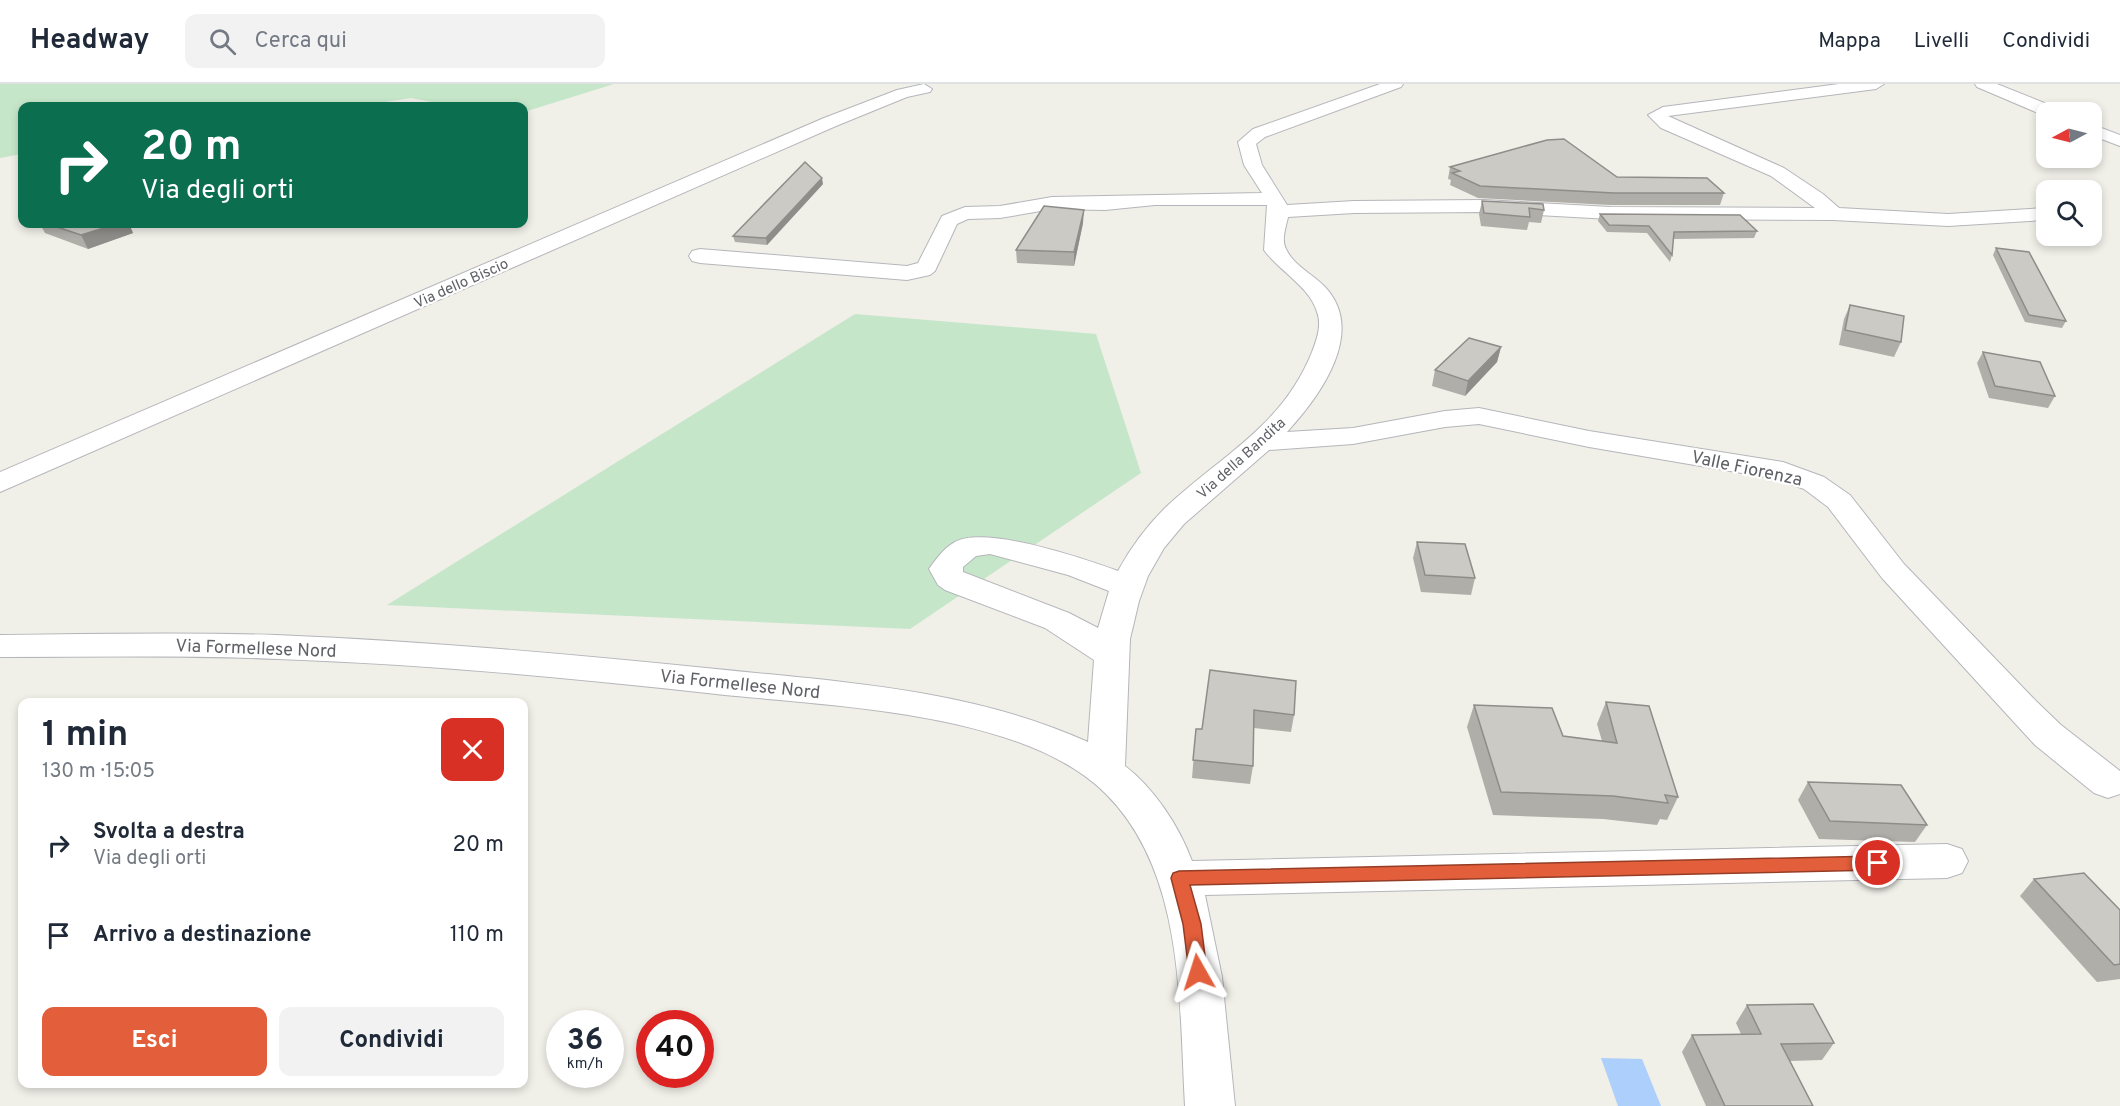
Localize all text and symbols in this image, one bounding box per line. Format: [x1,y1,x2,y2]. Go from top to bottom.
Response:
search box [185,14,605,68]
text: Headway [30,23,149,59]
icon: search [206,25,239,58]
text: Cerca qui [254,28,347,55]
text: Mappa [1818,28,1881,55]
text: Livelli [1914,28,1969,55]
text: Condividi [2002,28,2090,55]
north arrow [2036,102,2102,168]
map controls [2036,102,2102,246]
text: 20 m [141,122,242,175]
icon: right [42,126,120,204]
text: Via degli orti [141,174,294,208]
button: search [2036,180,2102,246]
street label: Via dello Biscio [411,255,512,314]
street label: Via della Bandita [1194,414,1290,504]
street label: Valle Fiorenza [1689,446,1804,492]
street label: Via Formellese Nord [175,635,337,664]
street label: Via Formellese Nord [658,666,821,705]
text: 1 min [42,713,128,759]
button: close [441,718,504,781]
text: 130 m · 15:05 [42,759,155,785]
text: Svolta a destra [93,819,245,846]
icon: right [42,829,75,862]
text: 20 m [453,832,504,859]
pin [1852,837,1903,888]
text: Via degli orti [93,846,206,872]
icon: arrive [1861,846,1894,879]
icon: arrive [42,919,75,952]
text: Arrivo a destinazione [93,922,311,949]
text: 110 m [450,922,504,949]
position arrow [1166,940,1230,1004]
button: Esci [42,1007,267,1076]
button: Condividi [279,1007,504,1076]
speed limit sign: 40 [636,1010,714,1088]
text: 36 [567,1023,603,1060]
text: km/h [567,1055,603,1074]

